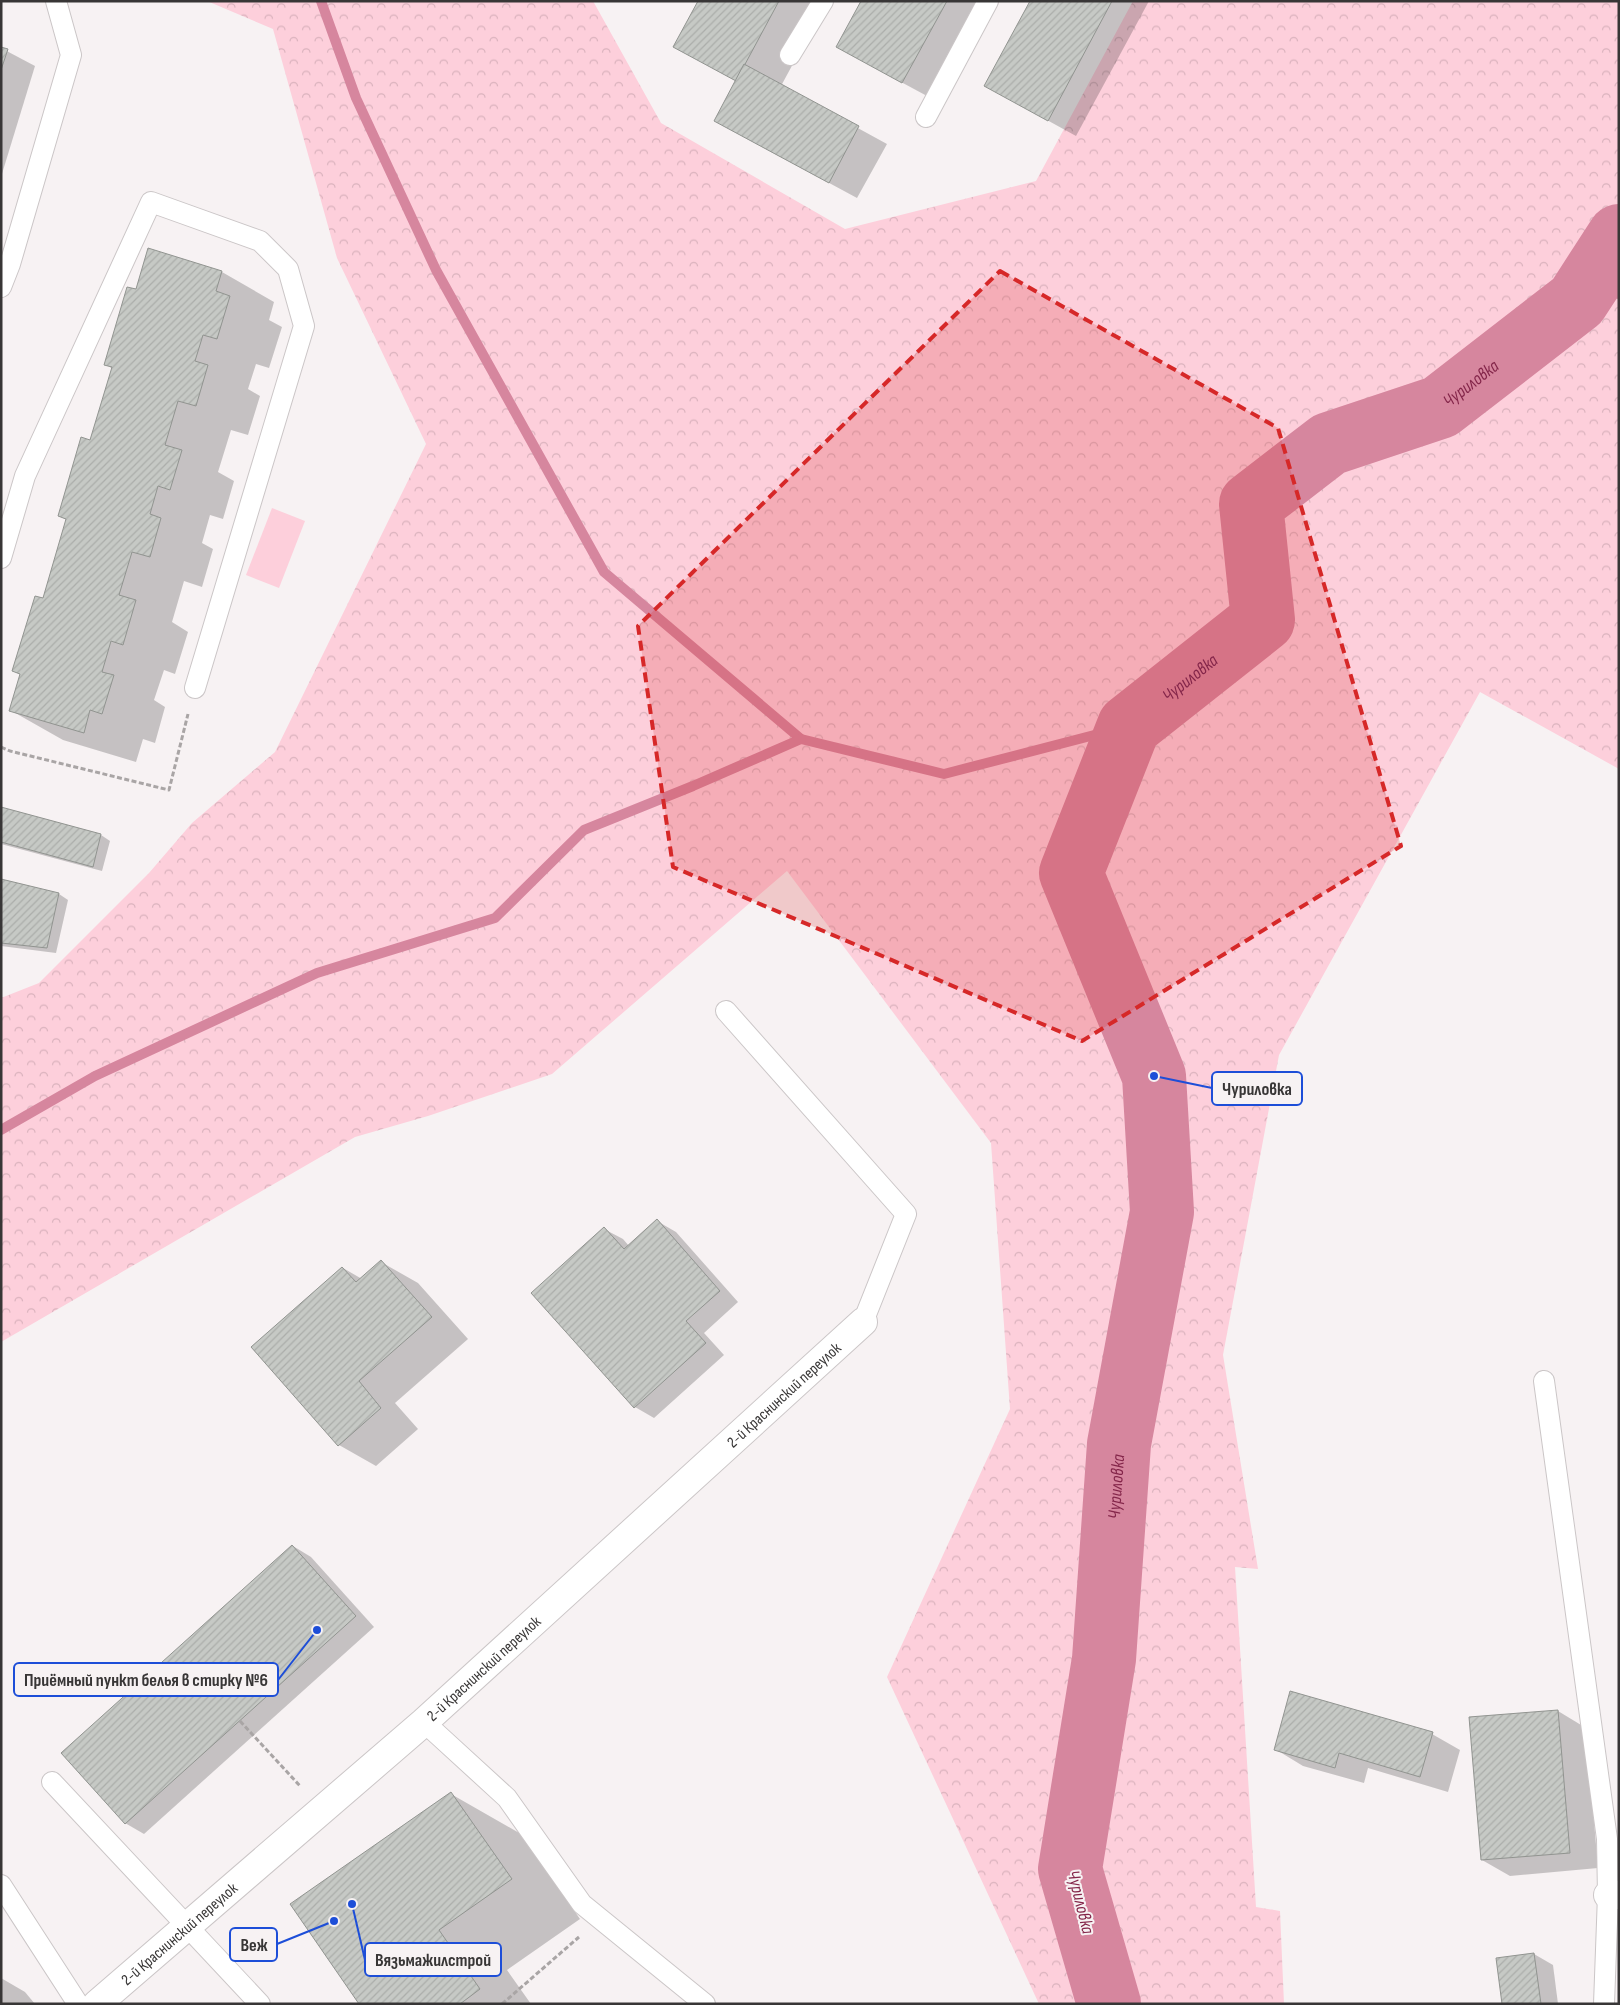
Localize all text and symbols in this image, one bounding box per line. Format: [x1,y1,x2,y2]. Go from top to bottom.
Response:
water label: Чуриловка [1439,355,1504,412]
water label: Чуриловка [1158,649,1223,707]
callout: Чуриловка [1212,1072,1302,1105]
text: Чуриловка [1222,1079,1292,1100]
street label: 2-й Краснинский переулок [724,1338,846,1452]
water label: Чуриловка [1104,1453,1129,1520]
street label: 2-й Краснинский переулок [423,1612,546,1726]
callout: Приёмный пункт белья в стирку №6 [14,1663,278,1696]
text: Приёмный пункт белья в стирку №6 [24,1670,268,1691]
water label: Чуриловка [1063,1868,1099,1937]
street label: 2-й Краснинский переулок [118,1879,242,1990]
callout: Веж [230,1928,277,1961]
text: Веж [240,1935,268,1956]
callout: Вязьмажилстрой [365,1943,501,1976]
text: Вязьмажилстрой [375,1950,491,1971]

